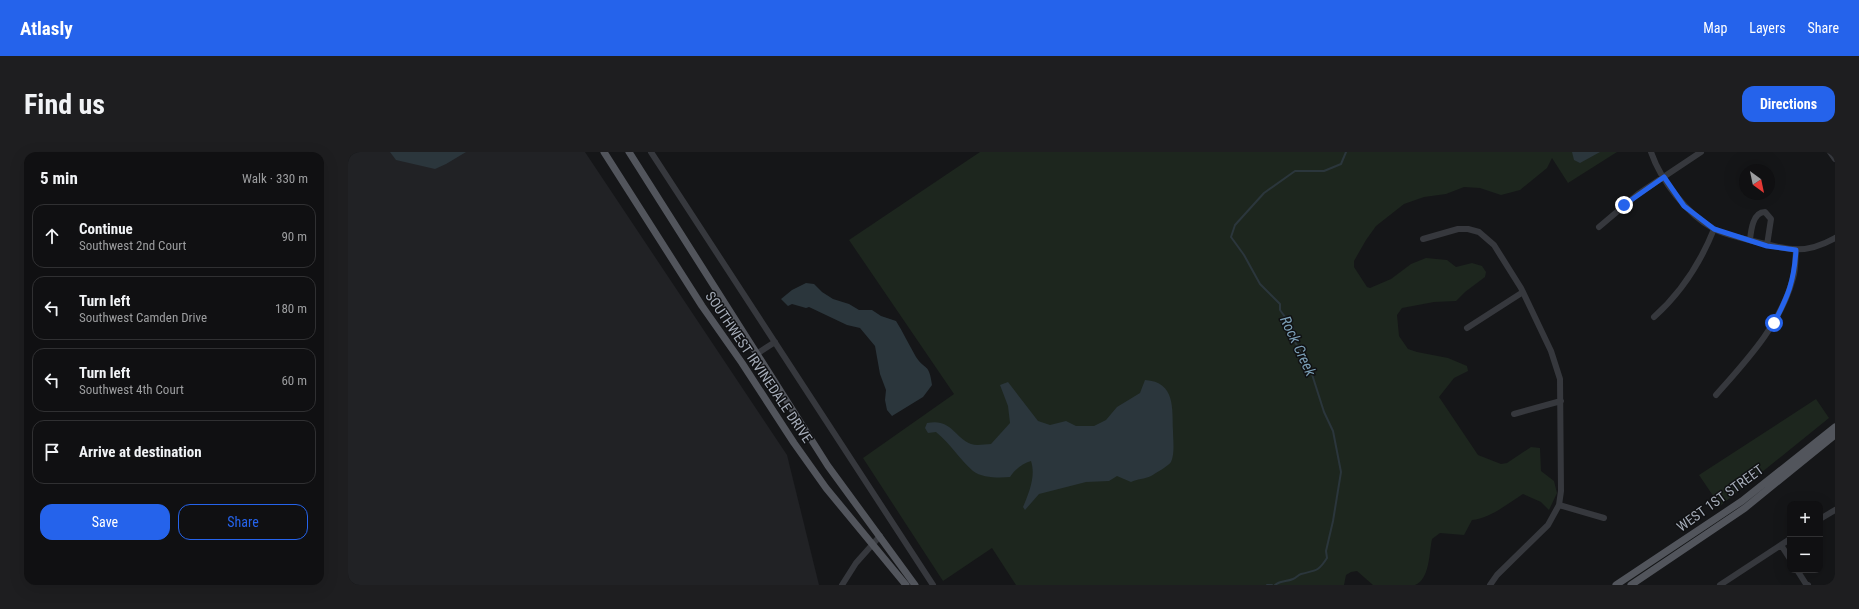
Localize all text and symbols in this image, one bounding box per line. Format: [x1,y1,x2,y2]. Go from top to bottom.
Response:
text: Atlasly [20,17,73,40]
text: Map [1703,20,1727,36]
text: Layers [1749,20,1786,36]
text: Share [1808,20,1839,36]
button: Directions [1742,86,1835,122]
text: Find us [24,88,105,121]
north arrow [1739,164,1775,200]
text: 5 min [40,168,78,188]
text: Walk · 330 m [242,171,308,186]
route end [1615,196,1633,214]
text: Continue [79,220,133,238]
icon: ahead [41,225,63,247]
text: 90 m [281,229,307,244]
text: Southwest 2nd Court [79,238,186,253]
street label: SOUTHWEST IRVINEDALE DRIVE [702,288,816,446]
text: Turn left [79,292,130,310]
icon: left [41,297,63,319]
text: 180 m [275,301,307,316]
text: Southwest Camden Drive [79,310,207,325]
water label: Rock Creek [1276,313,1320,379]
route start [1765,314,1783,332]
text: Turn left [79,364,130,382]
icon: left [41,369,63,391]
text: 60 m [281,373,307,388]
text: Southwest 4th Court [79,382,184,397]
icon: arrive [41,441,63,463]
text: Arrive at destination [79,443,202,461]
street label: WEST 1ST STREET [1674,461,1766,535]
map controls [1787,501,1823,573]
button: + [1787,501,1823,537]
button: Save [40,504,170,540]
button: Share [178,504,308,540]
button: − [1787,537,1823,573]

